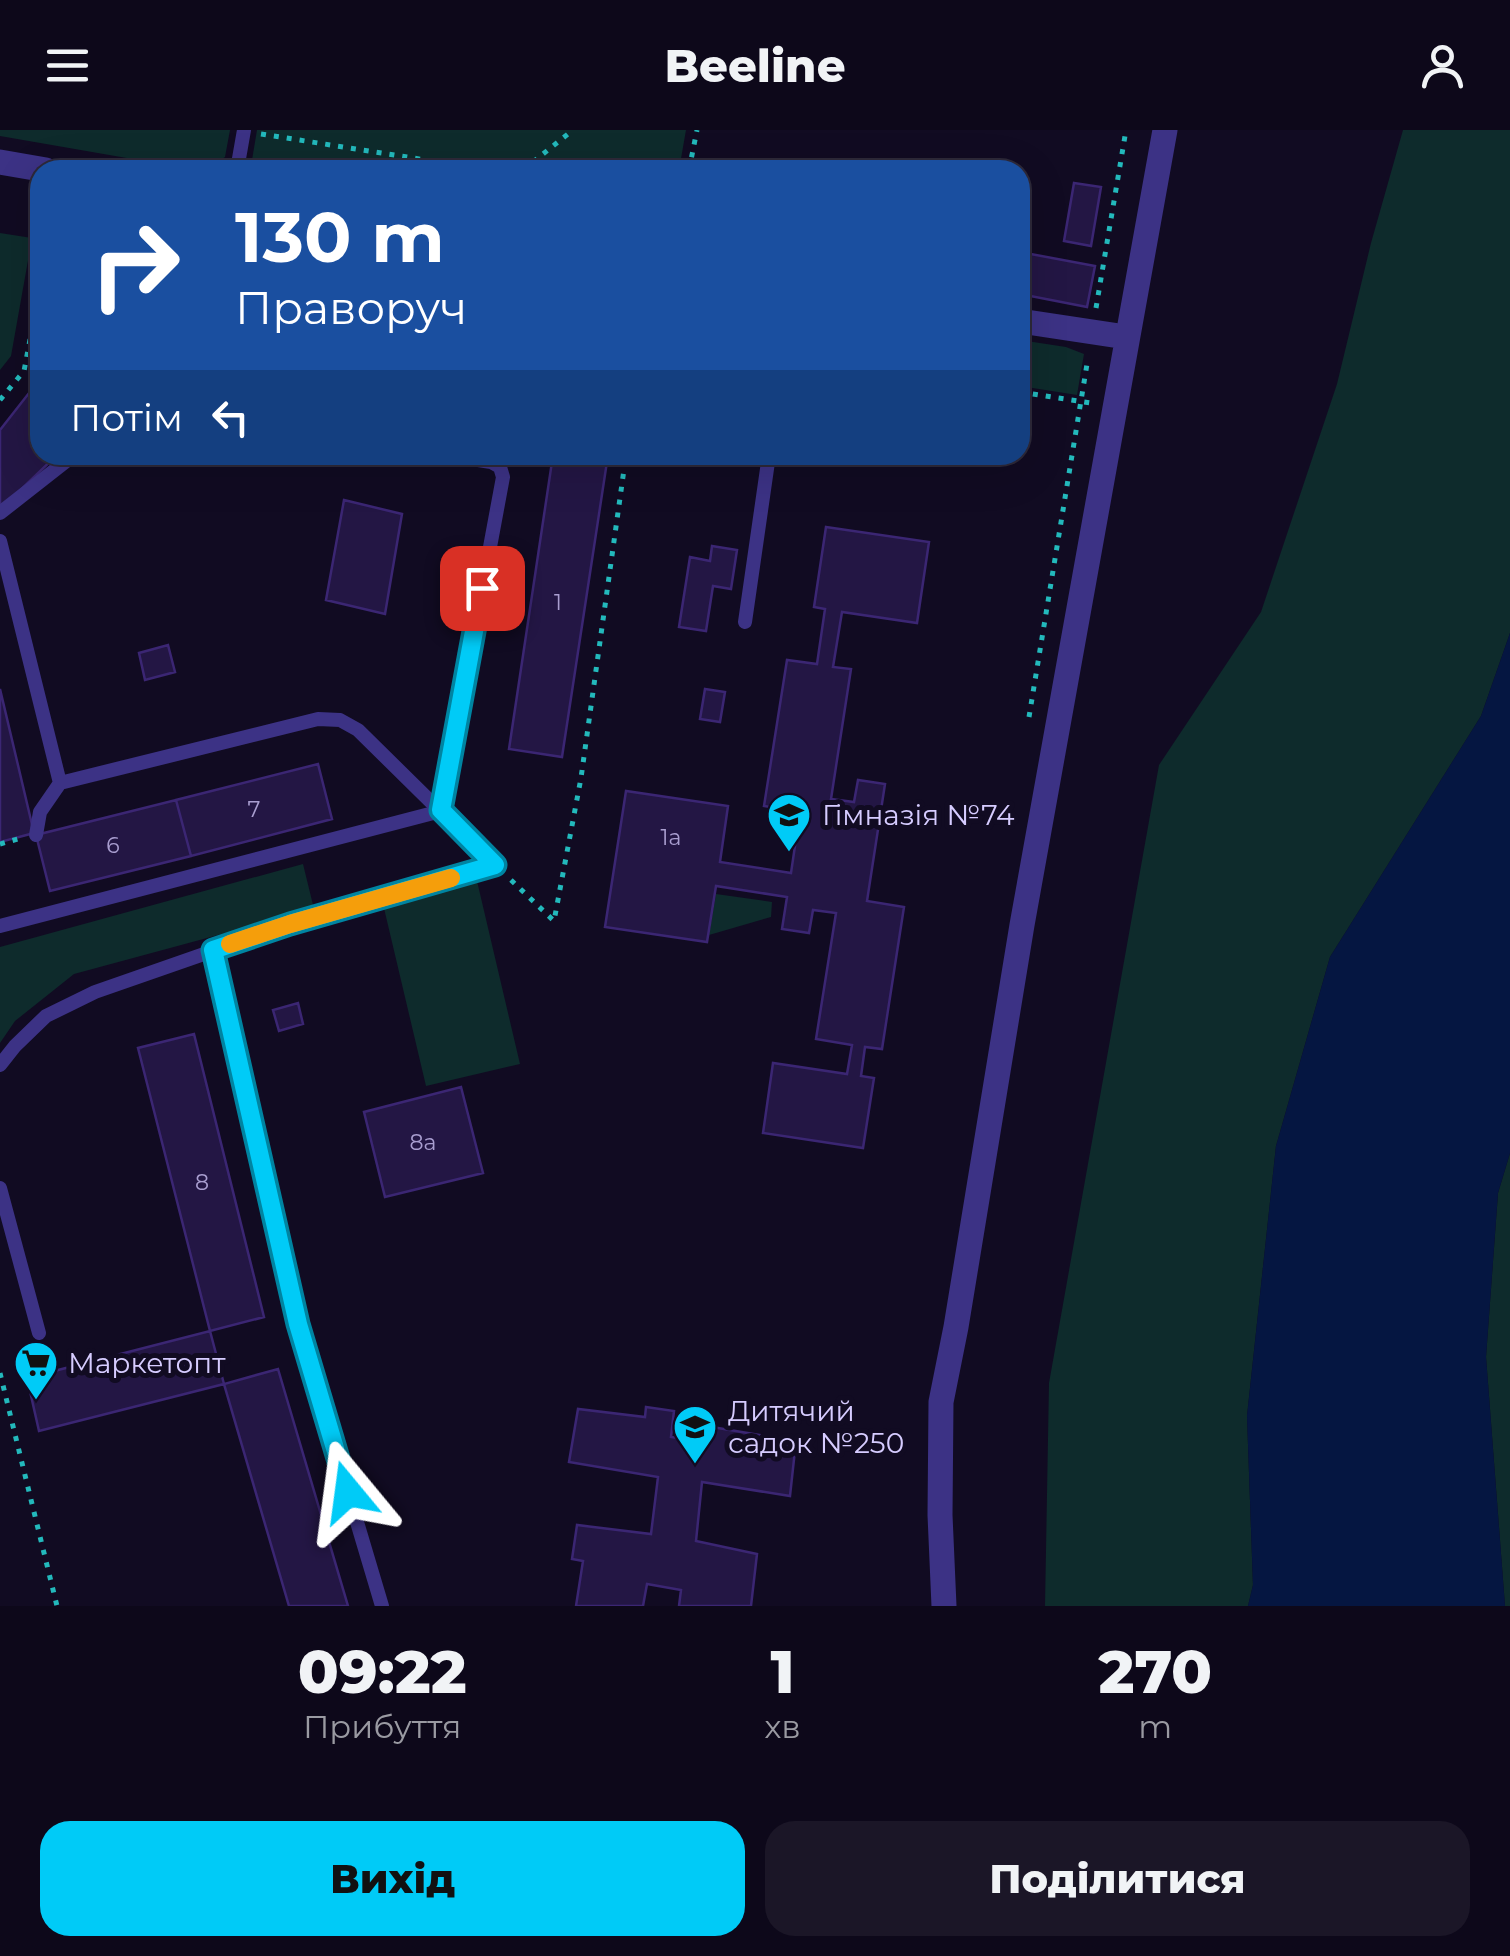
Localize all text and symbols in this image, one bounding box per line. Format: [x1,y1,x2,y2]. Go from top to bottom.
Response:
icon: menu [40,38,95,93]
text: Beeline [664,38,846,93]
icon: person [1415,38,1470,93]
text: 130 m [235,194,445,280]
icon: right [70,200,200,330]
text: Праворуч [235,280,467,335]
icon: left [203,390,258,445]
text: Потім [70,394,183,441]
pin [440,546,525,631]
icon: arrive [455,561,510,616]
house number: 1 [554,589,562,616]
school or university icon: Гімназія №74 [766,792,812,853]
house number: 7 [248,796,261,823]
place label: Гімназія №74 [822,798,1015,832]
house number: 1а [661,824,681,851]
house number: 6 [106,832,120,859]
house number: 8а [410,1129,436,1156]
house number: 8 [195,1169,209,1196]
supermarket icon: Маркетопт [13,1340,59,1401]
place label: Маркетопт [68,1346,226,1380]
place label: Дитячий садок №250 [728,1394,904,1460]
school or university icon: Дитячий садок №250 [672,1404,718,1465]
position arrow [296,1440,400,1544]
text: 09:22 [298,1635,467,1708]
text: 1 [770,1635,795,1708]
text: 270 [1098,1635,1212,1708]
text: Прибуття [303,1707,461,1746]
text: хв [764,1707,801,1746]
text: m [1138,1707,1172,1746]
button: Вихід [40,1821,745,1936]
button: Поділитися [765,1821,1470,1936]

